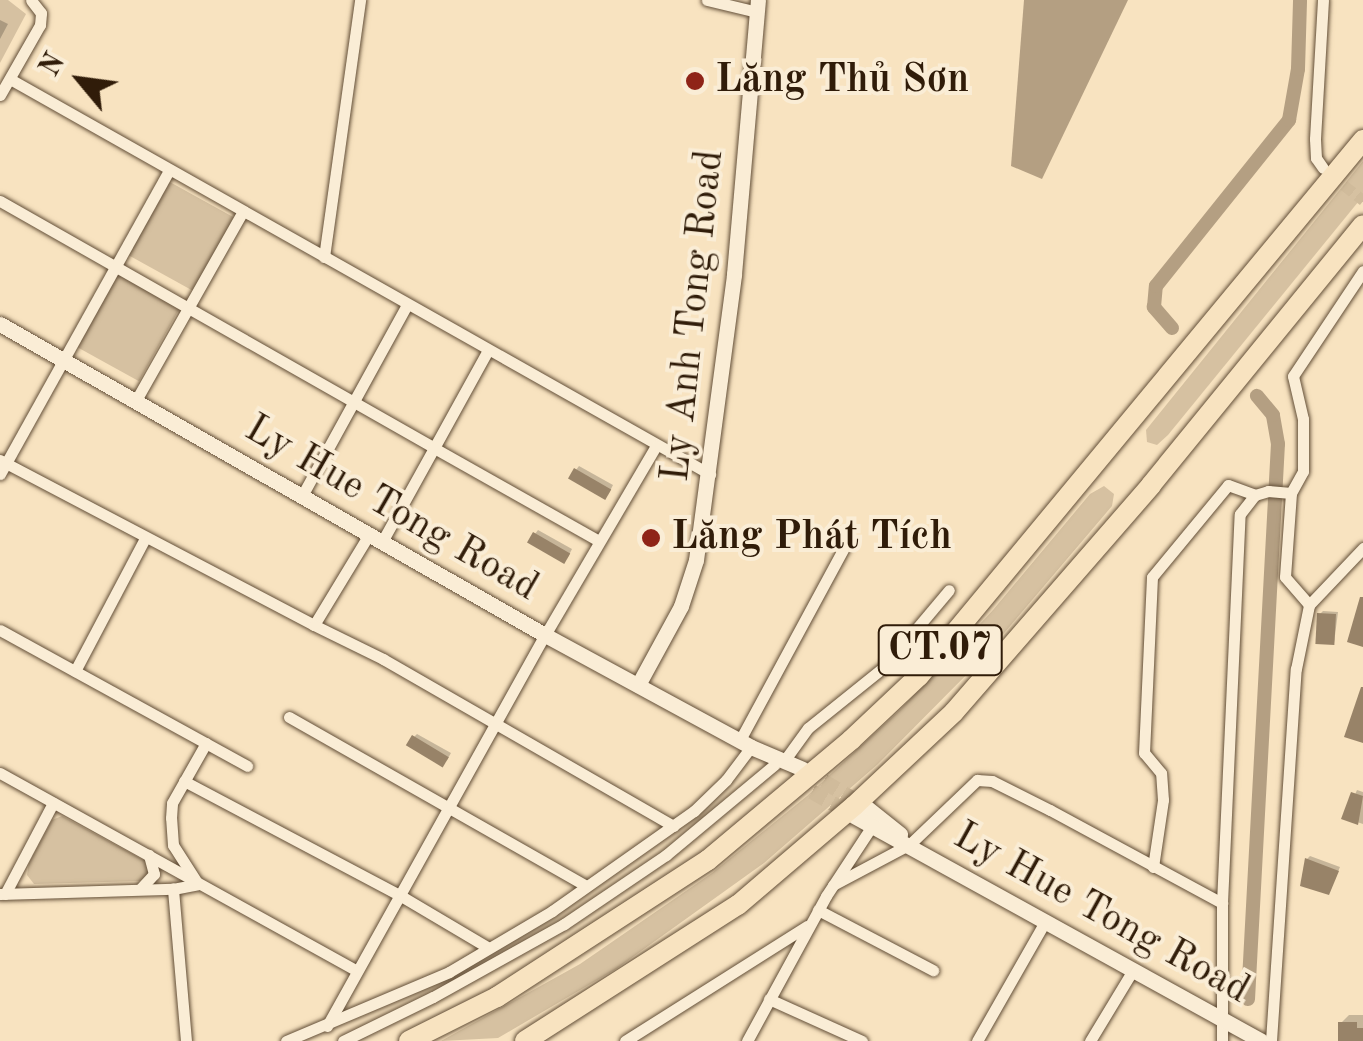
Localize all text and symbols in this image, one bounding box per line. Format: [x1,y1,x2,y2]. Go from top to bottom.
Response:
north arrow [30,30,130,130]
text: N [36,49,71,82]
place label: Lăng Thủ Sơn [715,57,969,105]
marker: Lăng Thủ Sơn [684,70,706,92]
street label: Ly Anh Tong Road [653,148,735,484]
street label: Ly Hue Tong Road [236,405,546,613]
place label: Lăng Phát Tích [671,514,952,562]
marker: Lăng Phát Tích [640,527,662,549]
road number: CT.07 [878,617,1002,683]
street label: Ly Hue Tong Road [945,813,1257,1015]

